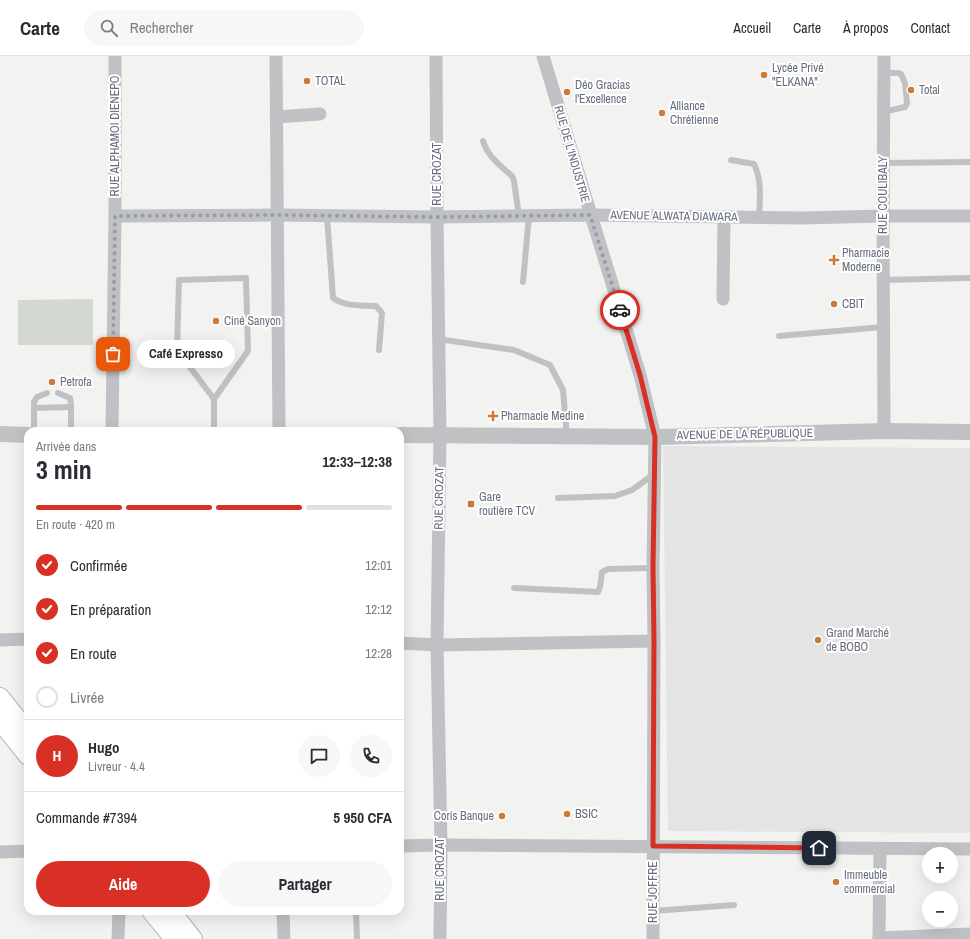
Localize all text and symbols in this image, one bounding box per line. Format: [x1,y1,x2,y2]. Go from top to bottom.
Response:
search box [84,10,364,46]
text: Carte [20,15,60,41]
icon: search [98,17,120,39]
text: Rechercher [130,17,193,38]
text: Accueil [733,19,771,37]
text: Carte [793,19,821,37]
text: À propos [843,19,888,37]
text: Contact [910,19,950,37]
place label: Lycée Privé "ELKANA" [772,60,824,90]
marker: Lycée Privé "ELKANA" [759,70,769,80]
place label: TOTAL [315,73,346,89]
street label: RUE ALPHAMOI DIENEPO [107,75,123,196]
marker: TOTAL [302,76,312,86]
place label: Déo Gracias l'Excellence [575,77,630,107]
place label: Total [919,82,940,98]
marker: Total [906,85,916,95]
marker: Déo Gracias l'Excellence [562,87,572,97]
place label: Alliance Chrétienne [669,98,719,128]
street label: RUE DE L'INDUSTRIE [550,104,594,204]
marker: Alliance Chrétienne [657,108,667,118]
street label: RUE CROZAT [429,142,445,206]
street label: RUE COULIBALY [875,156,891,234]
street label: AVENUE ALWATA DIAWARA [609,207,738,225]
place label: Pharmacie Moderne [842,245,890,275]
marker: Pharmacie Moderne [829,255,839,265]
courier [600,290,640,330]
place label: CBIT [842,296,864,312]
icon: car [609,299,631,321]
marker: CBIT [829,299,839,309]
place label: Ciné Sanyon [224,313,281,329]
marker: Ciné Sanyon [211,316,221,326]
pin [96,337,130,371]
callout: Café Expresso [137,340,235,368]
icon: bag [102,343,124,365]
text: Café Expresso [149,345,223,362]
place label: Petrofa [60,374,92,390]
marker: Petrofa [47,377,57,387]
place label: Pharmacie Medine [501,408,584,424]
marker: Pharmacie Medine [488,411,498,421]
street label: AVENUE DE LA RÉPUBLIQUE [676,425,813,443]
text: Arrivée dans [36,438,96,455]
text: 12:33–12:38 [322,451,392,472]
text: 3 min [36,452,92,487]
street label: RUE CROZAT [430,466,448,530]
place label: Gare routière TCV [479,489,536,519]
marker: Gare routière TCV [466,499,476,509]
text: En route · 420 m [36,516,115,533]
icon: check [36,554,58,576]
text: Confirmée [70,555,127,576]
text: 12:01 [365,557,392,574]
icon: check [36,598,58,620]
text: En préparation [70,599,151,620]
text: 12:12 [365,601,392,618]
place label: Grand Marché de BOBO [826,625,889,655]
marker: Grand Marché de BOBO [813,635,823,645]
icon: check [36,642,58,664]
text: En route [70,643,117,664]
text: 12:28 [365,645,392,662]
text: Livrée [70,687,104,708]
button: chat [298,735,340,777]
button: phone [350,735,392,777]
text: Hugo [88,737,119,758]
text: H [53,745,61,766]
text: Livreur · 4.4 [88,758,145,775]
place label: BSIC [575,806,598,822]
text: Commande #7394 [36,807,137,828]
text: 5 950 CFA [333,807,392,828]
place label: Coris Banque [434,808,494,824]
marker: BSIC [562,809,572,819]
marker: Coris Banque [497,811,507,821]
pin [802,831,836,865]
street label: RUE CROZAT [432,837,448,901]
icon: home [808,837,830,859]
map controls [922,847,958,927]
button: + [922,847,958,883]
button: Aide [36,861,210,907]
button: Partager [218,861,392,907]
street label: RUE JOFFRE [645,861,661,923]
place label: Immeuble commercial [844,867,895,897]
marker: Immeuble commercial [831,877,841,887]
button: − [922,891,958,927]

